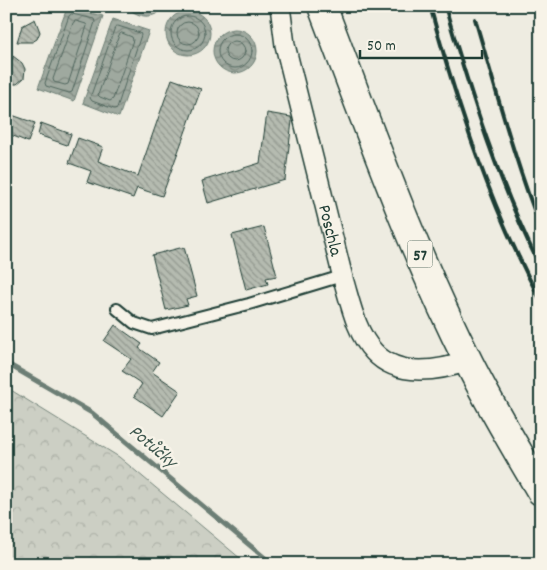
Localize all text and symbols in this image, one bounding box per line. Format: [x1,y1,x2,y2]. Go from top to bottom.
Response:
scale bar [360,28,482,60]
text: 50 m [367,36,396,58]
street label: Poschla [310,202,347,259]
road number: 57 [408,240,432,268]
water label: Potůčky [122,420,183,477]

